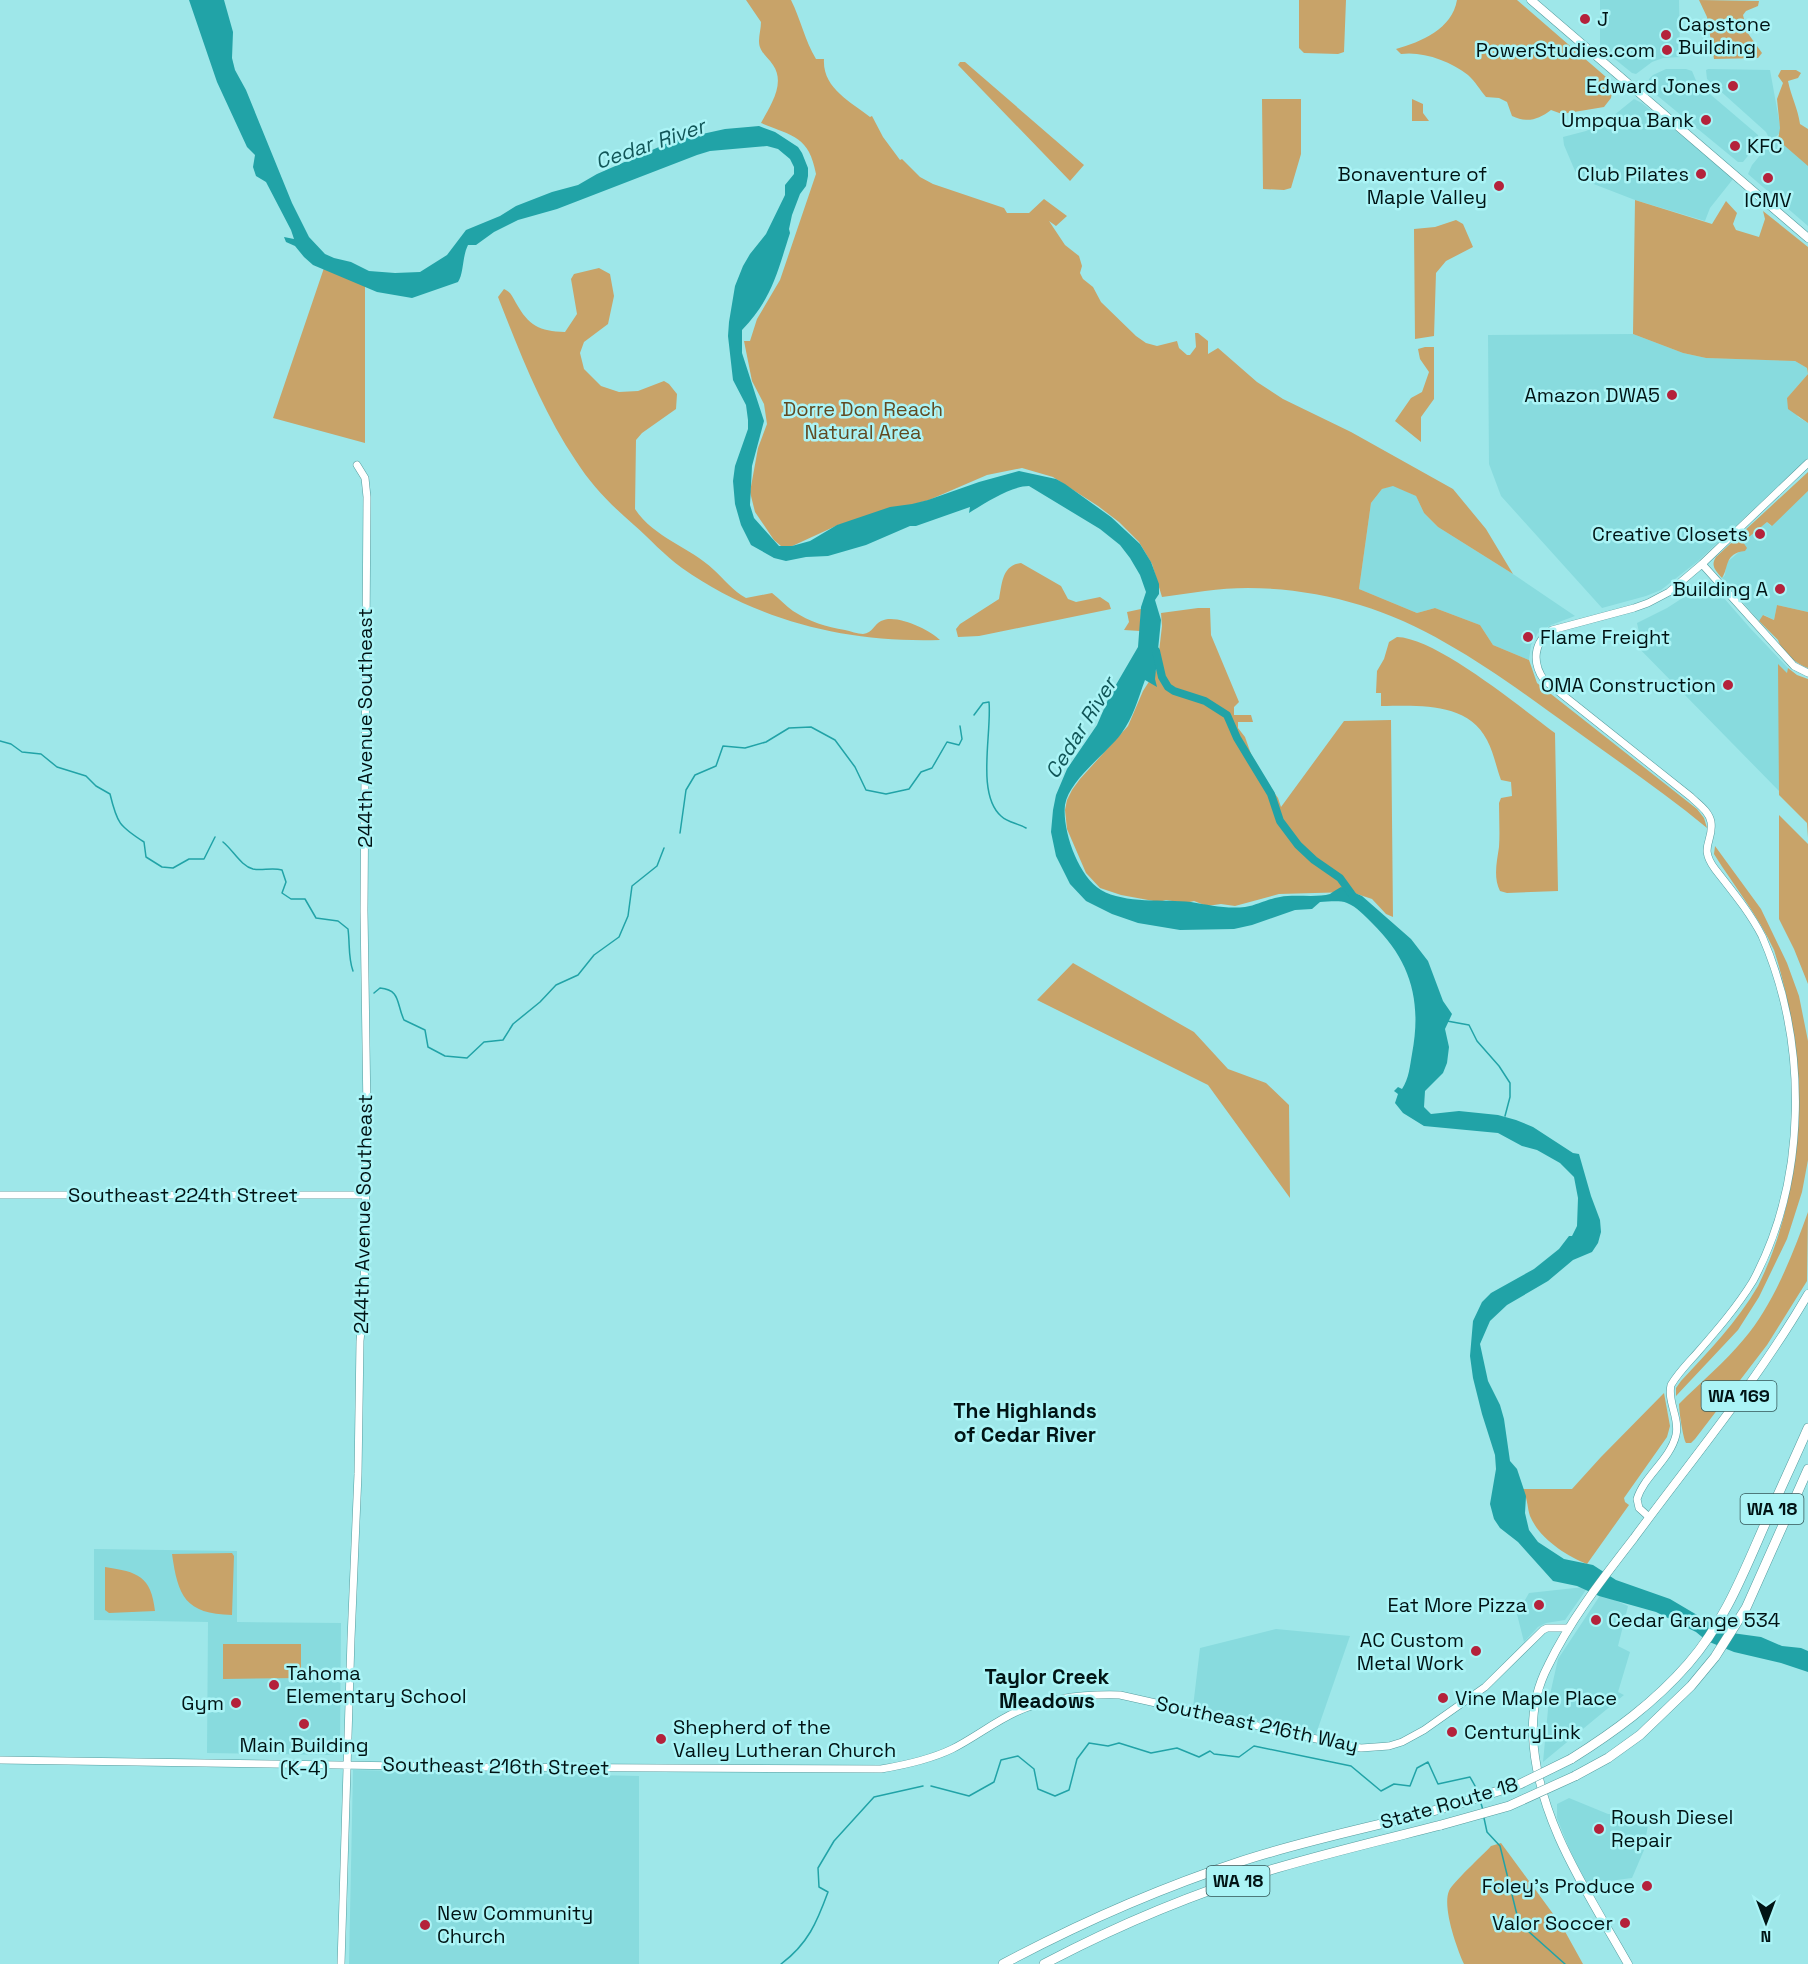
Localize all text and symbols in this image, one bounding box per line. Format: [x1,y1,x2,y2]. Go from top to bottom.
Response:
place label: J [1597,6,1609,32]
place label: Capstone Building [1678,11,1771,60]
marker: J [1578,12,1592,26]
marker: Capstone Building [1659,28,1673,42]
place label: PowerStudies.com [1476,37,1655,63]
marker: PowerStudies.com [1660,43,1674,57]
place label: Edward Jones [1586,73,1721,99]
marker: Edward Jones [1726,79,1740,93]
place label: Umpqua Bank [1561,107,1694,133]
water label: Cedar River [591,111,710,175]
marker: Umpqua Bank [1699,113,1713,127]
place label: KFC [1747,133,1783,159]
marker: KFC [1728,139,1742,153]
place label: Bonaventure of Maple Valley [1338,161,1487,210]
place label: Club Pilates [1577,161,1689,187]
marker: Club Pilates [1694,167,1708,181]
marker: ICMV [1761,171,1775,185]
marker: Bonaventure of Maple Valley [1492,179,1506,193]
place label: ICMV [1744,187,1792,213]
place label: Amazon DWA5 [1524,382,1660,408]
marker: Amazon DWA5 [1665,388,1679,402]
park label: Dorre Don Reach Natural Area [783,396,943,445]
place label: Creative Closets [1592,521,1748,547]
marker: Creative Closets [1753,527,1767,541]
place label: Building A [1672,576,1768,602]
marker: Building A [1773,582,1787,596]
street label: 244th Avenue Southeast [352,608,378,848]
place label: Flame Freight [1540,624,1670,650]
marker: Flame Freight [1521,630,1535,644]
water label: Cedar River [1039,670,1123,783]
place label: OMA Construction [1541,672,1716,698]
marker: OMA Construction [1721,678,1735,692]
street label: 244th Avenue Southeast [348,1094,378,1334]
street label: Southeast 224th Street [68,1182,298,1208]
road number: WA 169 [1702,1381,1776,1411]
district label: The Highlands of Cedar River [953,1397,1097,1448]
road number: WA 18 [1740,1494,1804,1524]
place label: Eat More Pizza [1388,1592,1527,1618]
marker: Eat More Pizza [1532,1598,1546,1612]
place label: Cedar Grange 534 [1608,1607,1780,1633]
marker: Cedar Grange 534 [1589,1613,1603,1627]
place label: AC Custom Metal Work [1357,1627,1464,1676]
marker: AC Custom Metal Work [1469,1644,1483,1658]
place label: Tahoma Elementary School [286,1660,467,1709]
district label: Taylor Creek Meadows [985,1663,1110,1714]
marker: Tahoma Elementary School [267,1678,281,1692]
place label: Vine Maple Place [1455,1685,1617,1711]
place label: Gym [181,1690,224,1716]
street label: Southeast 216th Way [1153,1690,1361,1758]
marker: Vine Maple Place [1436,1691,1450,1705]
marker: Gym [229,1696,243,1710]
place label: Shepherd of the Valley Lutheran Church [673,1714,896,1763]
marker: Main Building (K-4) [297,1717,311,1731]
place label: CenturyLink [1464,1719,1581,1745]
marker: CenturyLink [1445,1725,1459,1739]
place label: Main Building (K-4) [239,1732,369,1781]
marker: Shepherd of the Valley Lutheran Church [654,1732,668,1746]
street label: Southeast 216th Street [382,1751,610,1781]
street label: State Route 18 [1377,1771,1521,1835]
place label: Roush Diesel Repair [1611,1804,1733,1853]
marker: Roush Diesel Repair [1592,1822,1606,1836]
road number: WA 18 [1206,1866,1270,1896]
place label: Foley's Produce [1482,1873,1635,1899]
marker: Foley's Produce [1640,1879,1654,1893]
north arrow [1736,1892,1796,1952]
place label: New Community Church [437,1900,593,1949]
place label: Valor Soccer [1492,1910,1613,1936]
marker: Valor Soccer [1618,1916,1632,1930]
marker: New Community Church [418,1918,432,1932]
text: N [1761,1926,1771,1947]

